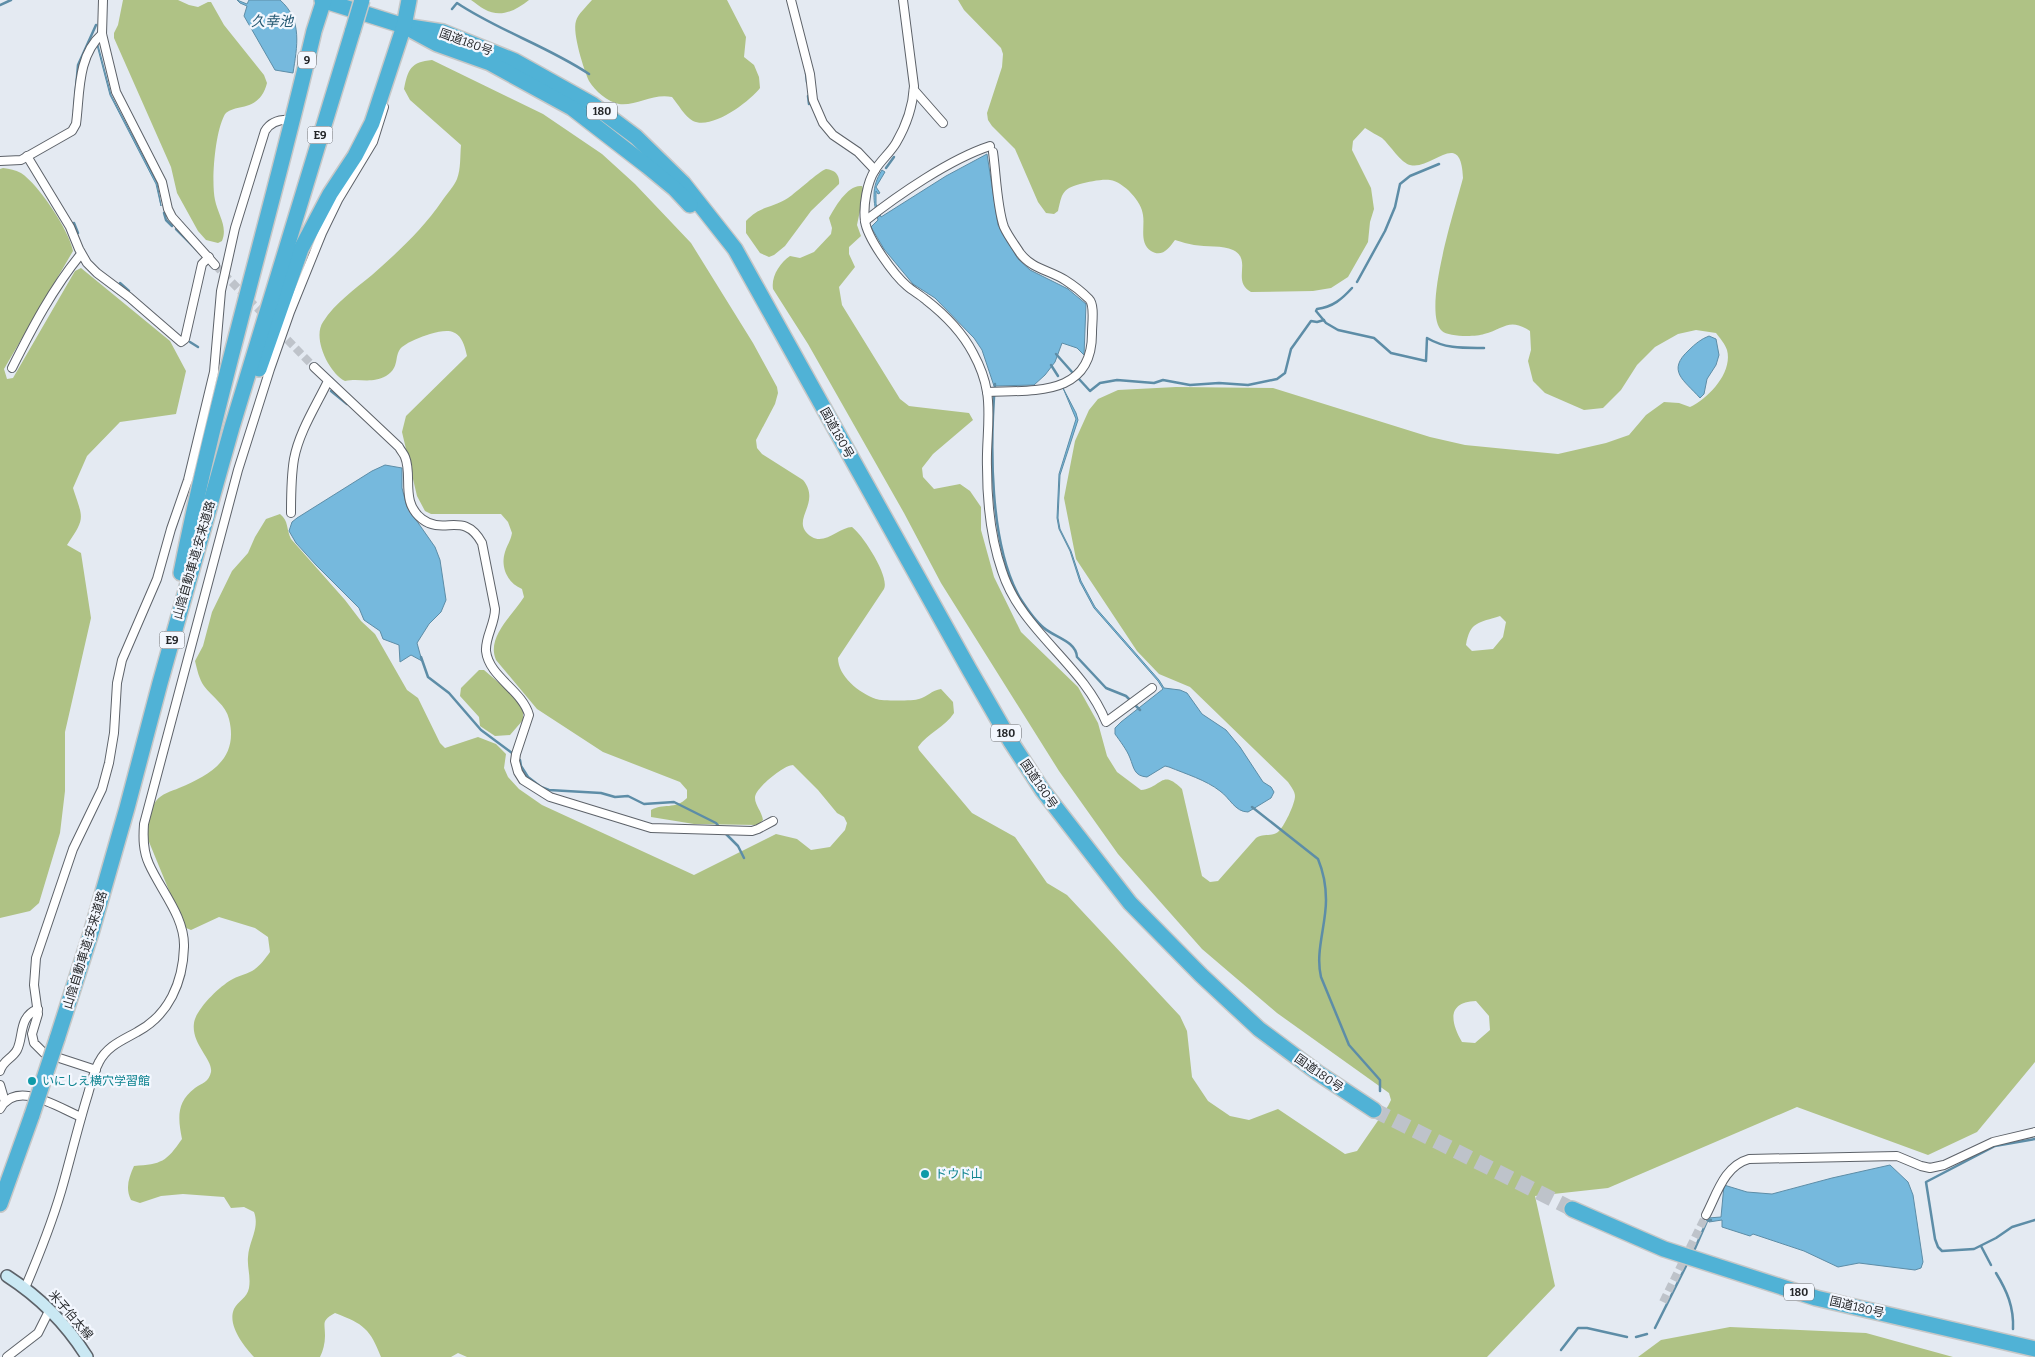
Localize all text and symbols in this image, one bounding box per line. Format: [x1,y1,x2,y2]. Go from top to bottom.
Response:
water label: 久幸池 [251,13,295,30]
street label: 国道180号 [437,26,495,58]
road number: 9 [298,52,316,68]
road number: 180 [587,102,617,120]
road number: E9 [308,126,332,144]
street label: 国道180号 [817,405,857,461]
street label: 山陰自動車道;安来道路 [170,499,218,621]
road number: E9 [160,632,184,648]
road number: 180 [991,724,1021,741]
street label: 国道180号 [1018,757,1060,811]
street label: 山陰自動車道;安来道路 [60,889,110,1011]
street label: 国道180号 [1292,1051,1346,1095]
place label: いにしえ横穴学習館 [42,1074,150,1088]
marker: いにしえ横穴学習館 [26,1075,38,1087]
place label: ドウド山 [935,1167,983,1181]
marker: ドウド山 [919,1168,931,1180]
road number: 180 [1784,1284,1814,1300]
street label: 米子伯太線 [46,1288,96,1342]
street label: 国道180号 [1828,1294,1886,1320]

